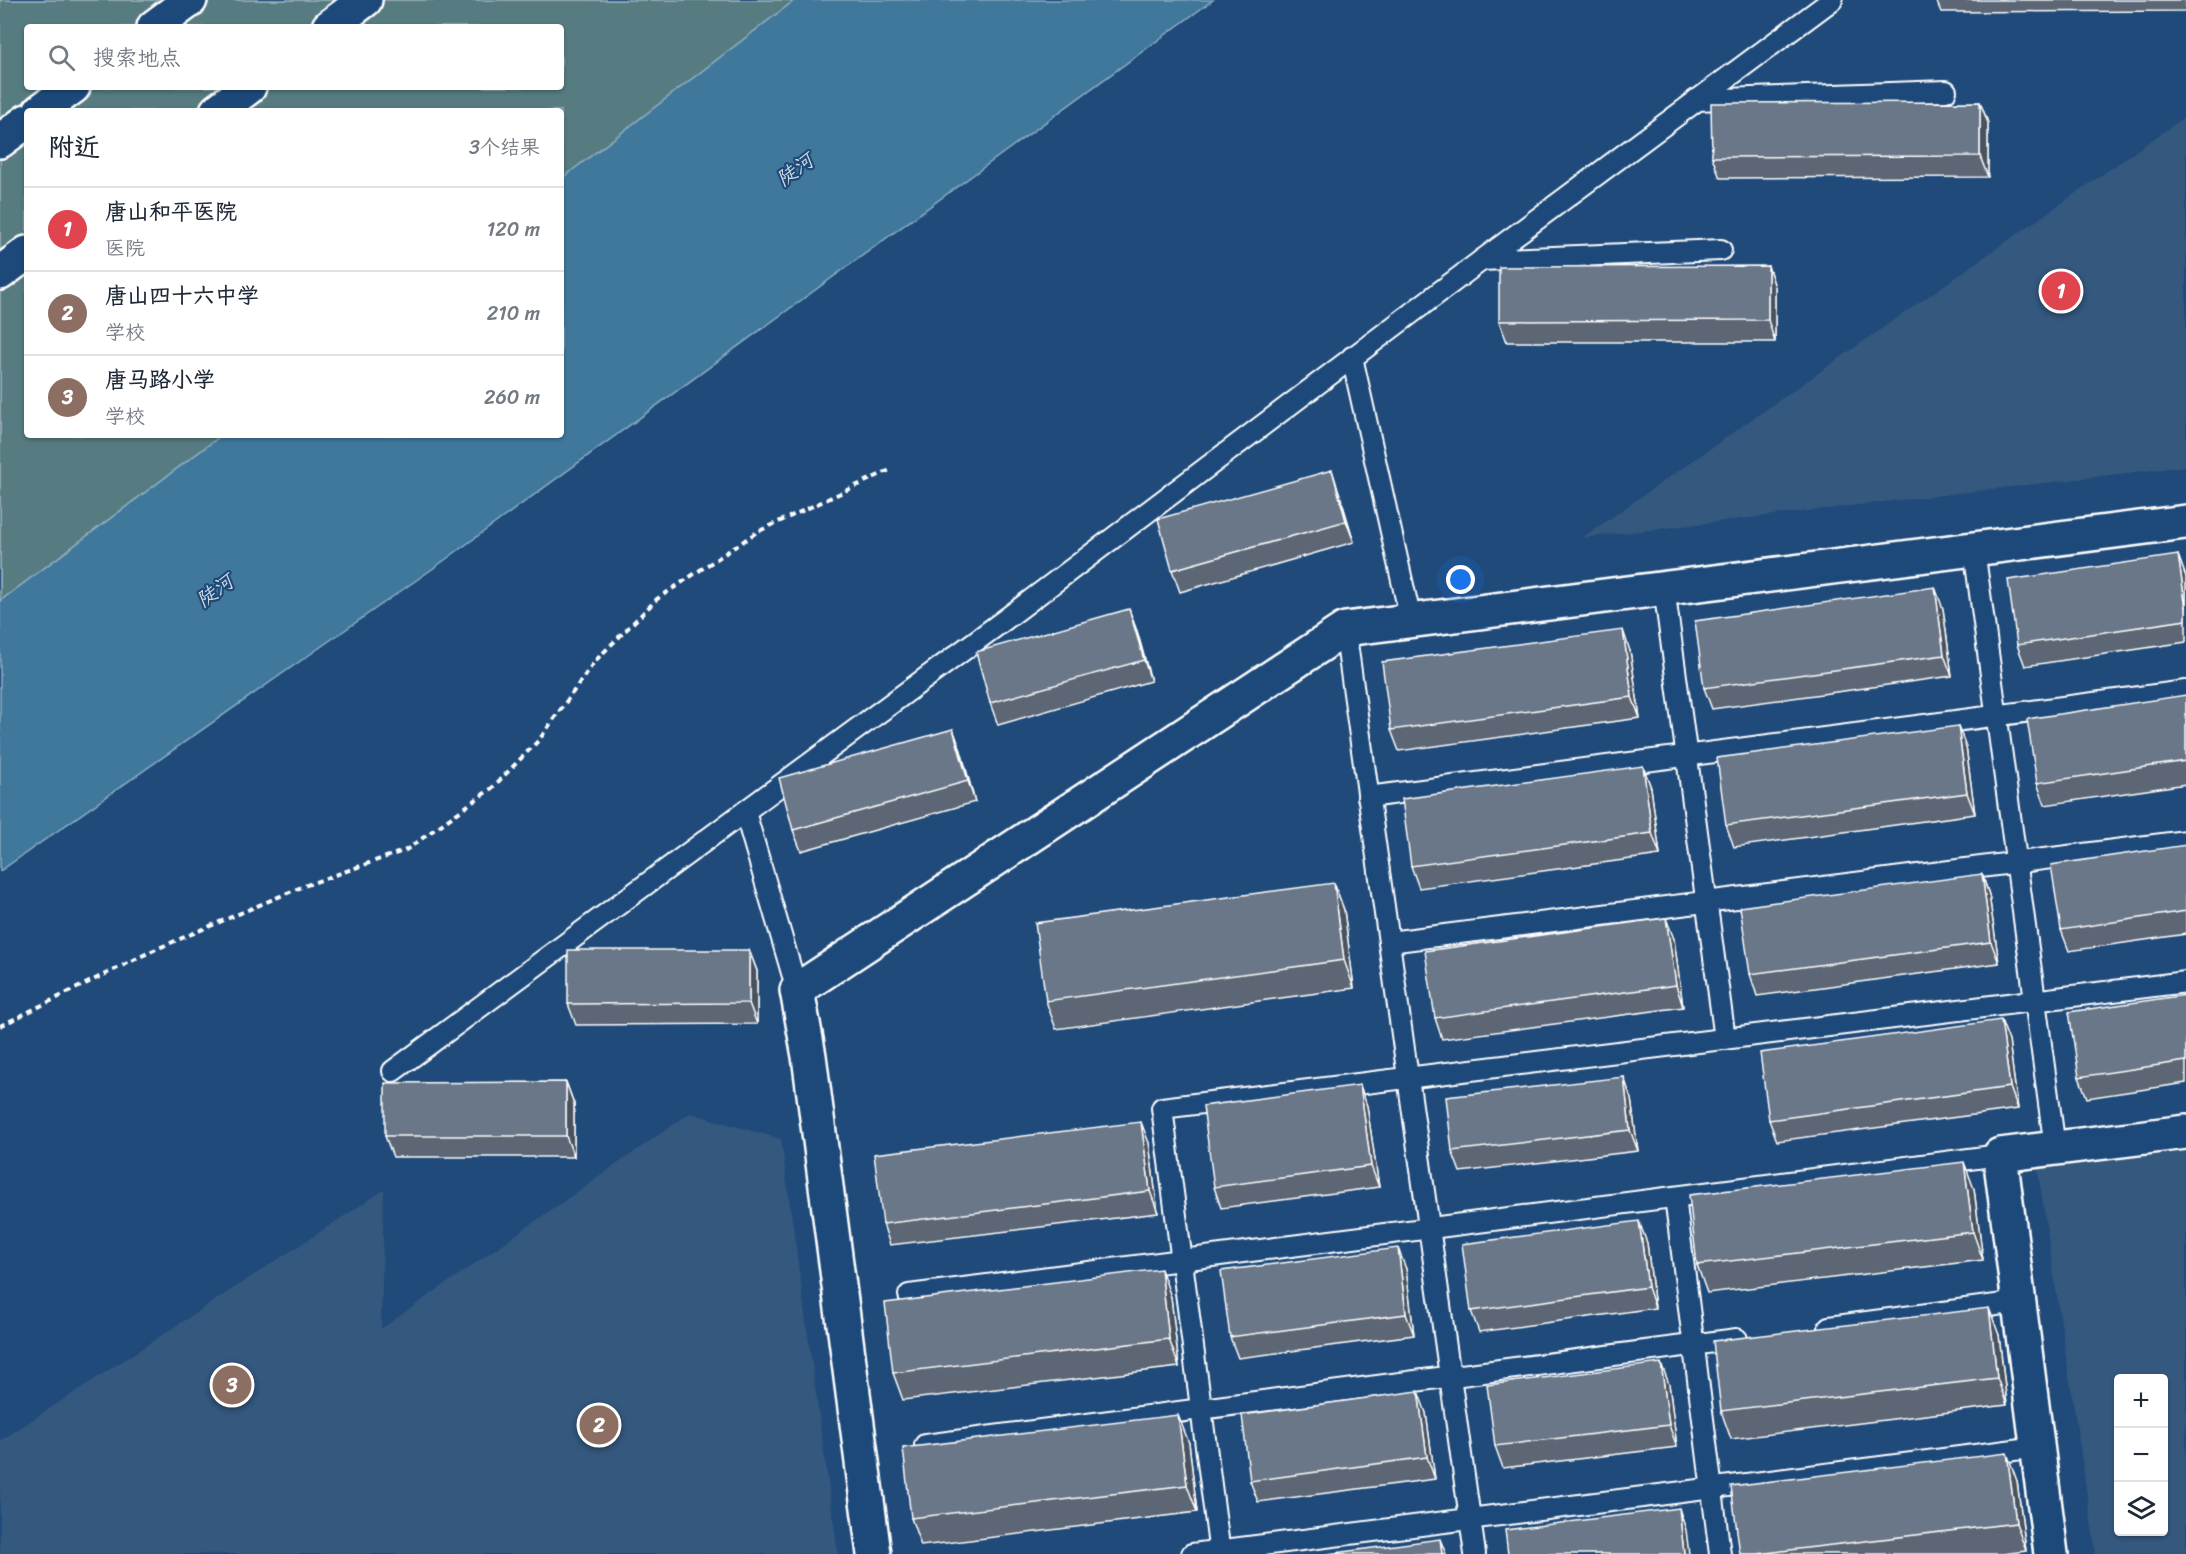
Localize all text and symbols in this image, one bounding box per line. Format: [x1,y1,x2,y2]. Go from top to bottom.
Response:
search box [24,24,564,90]
text: 搜索地点 [93,38,181,77]
icon: search [45,41,78,74]
text: 附近 [48,124,100,170]
text: 3个结果 [469,130,540,165]
water label: 陡河 [769,142,824,196]
text: 唐山和平医院 [105,192,237,231]
text: 1 [63,212,72,247]
text: 120 m [487,212,540,247]
text: 医院 [105,231,145,266]
pin: 1 [2042,268,2080,314]
text: 唐山四十六中学 [105,276,259,315]
text: 2 [62,296,73,331]
text: 210 m [487,296,540,331]
text: 学校 [105,315,145,350]
text: 唐马路小学 [105,360,215,399]
text: 3 [62,380,73,415]
text: 260 m [484,380,540,415]
text: 学校 [105,399,145,434]
water label: 陡河 [189,563,244,617]
your location [1446,565,1475,594]
pin: 3 [212,1362,252,1408]
map controls [2114,1374,2168,1536]
button: + [2114,1374,2168,1428]
pin: 2 [580,1402,618,1448]
button: − [2114,1428,2168,1482]
button: layers [2114,1482,2168,1536]

